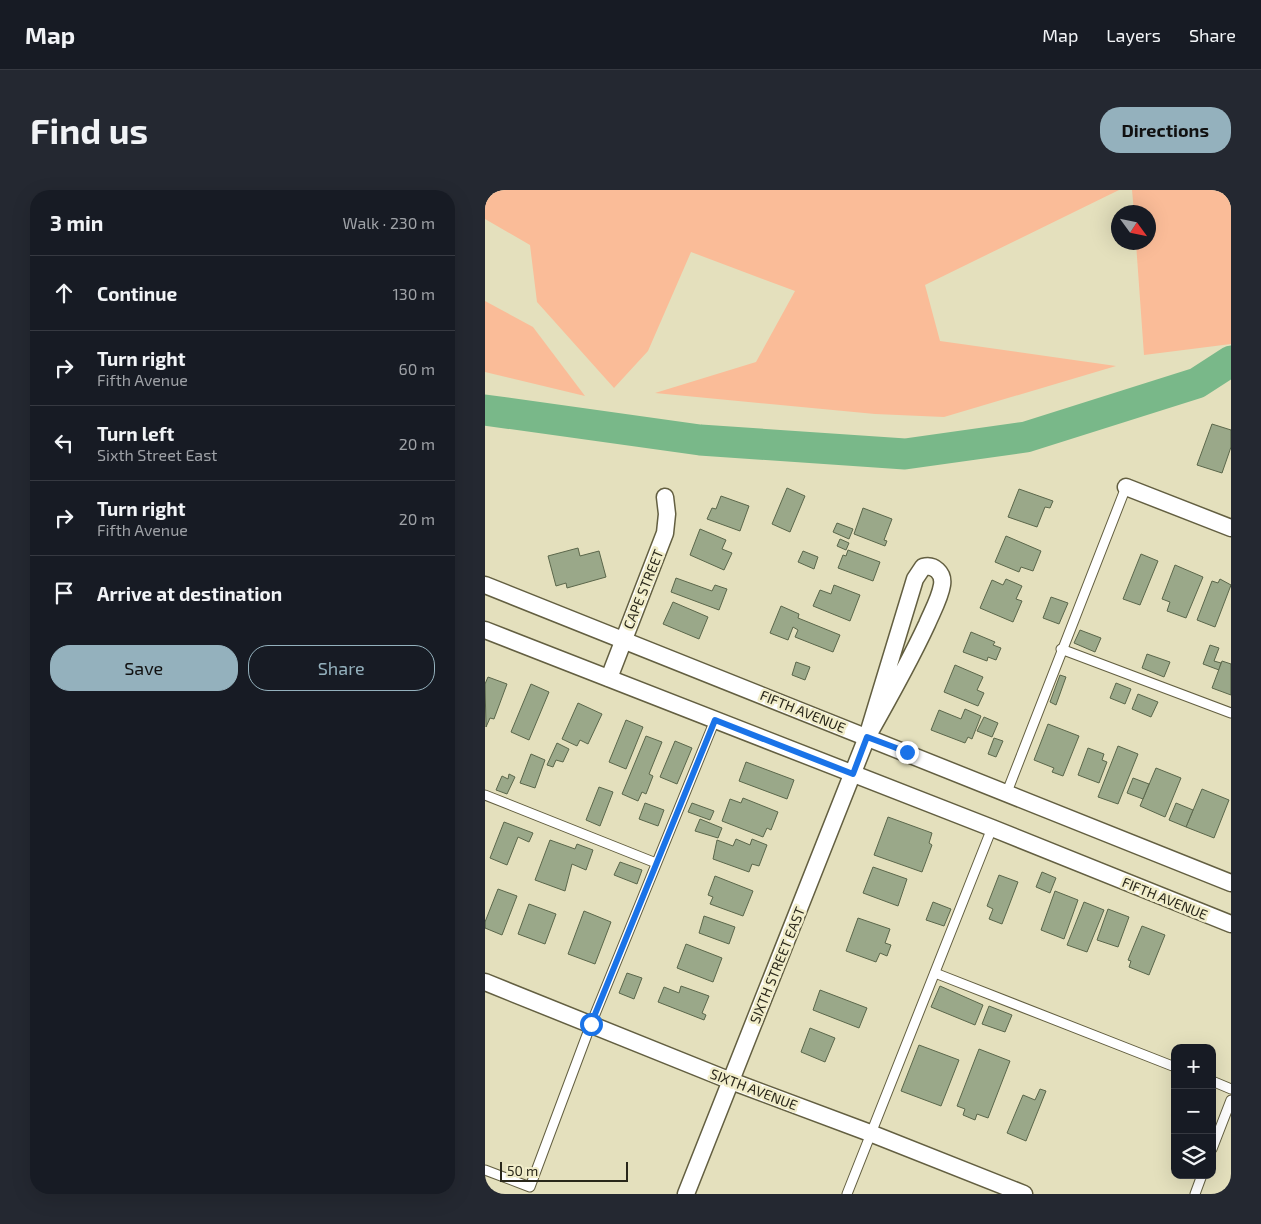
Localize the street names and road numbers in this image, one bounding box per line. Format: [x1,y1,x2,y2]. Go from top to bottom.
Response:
street label: CAPE STREET [619,547,667,631]
street label: FIFTH AVENUE [758,686,848,736]
street label: FIFTH AVENUE [1120,873,1210,923]
street label: SIXTH STREET EAST [746,904,808,1026]
street label: SIXTH AVENUE [708,1065,800,1113]

